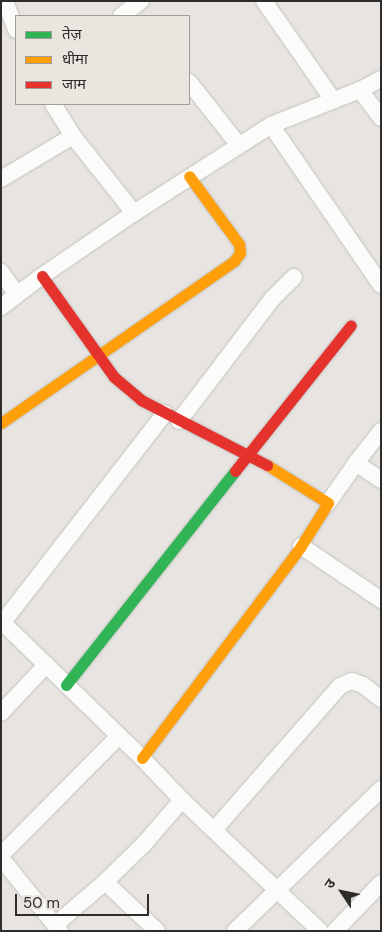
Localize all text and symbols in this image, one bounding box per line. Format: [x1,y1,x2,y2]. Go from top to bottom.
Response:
legend [15,15,190,105]
text: तेज़ [62,24,82,44]
text: धीमा [62,49,88,69]
text: जाम [62,74,86,94]
north arrow [317,867,367,917]
text: उ [320,875,339,892]
scale bar [18,884,151,916]
text: 50 m [23,893,60,913]

